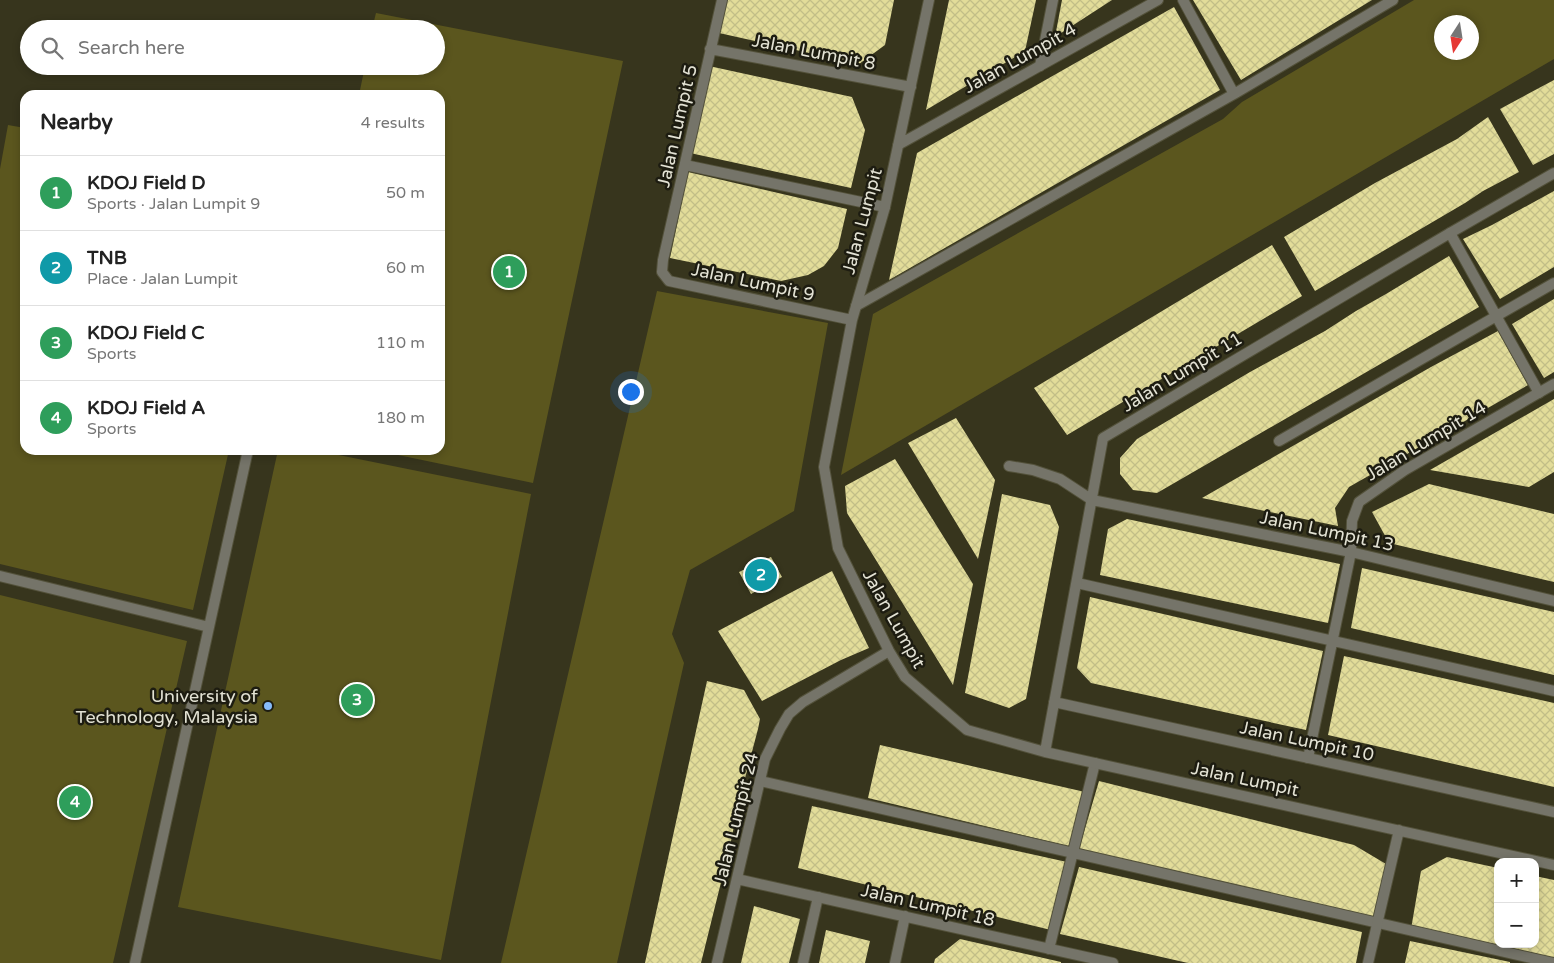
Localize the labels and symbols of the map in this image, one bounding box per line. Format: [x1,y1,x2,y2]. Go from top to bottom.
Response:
north arrow [1434,15,1479,60]
street label: Jalan Lumpit 4 [960,18,1080,98]
street label: Jalan Lumpit 8 [750,29,878,75]
street label: Jalan Lumpit 5 [652,62,702,190]
street label: Jalan Lumpit [837,165,887,277]
pin: 1 [493,253,525,291]
street label: Jalan Lumpit 9 [689,258,817,306]
street label: Jalan Lumpit 11 [1118,327,1246,417]
your location [618,379,644,405]
street label: Jalan Lumpit 14 [1362,396,1490,486]
street label: Jalan Lumpit 13 [1258,506,1396,556]
pin: 2 [745,556,777,594]
street label: Jalan Lumpit [858,566,930,672]
pin: 3 [341,681,373,719]
place label: University of Technology, Malaysia [76,685,258,728]
marker: University of Technology, Malaysia [262,700,274,712]
street label: Jalan Lumpit 10 [1238,716,1376,766]
street label: Jalan Lumpit 24 [709,750,763,888]
street label: Jalan Lumpit [1189,757,1301,801]
pin: 4 [59,783,91,821]
street label: Jalan Lumpit 18 [859,879,997,931]

